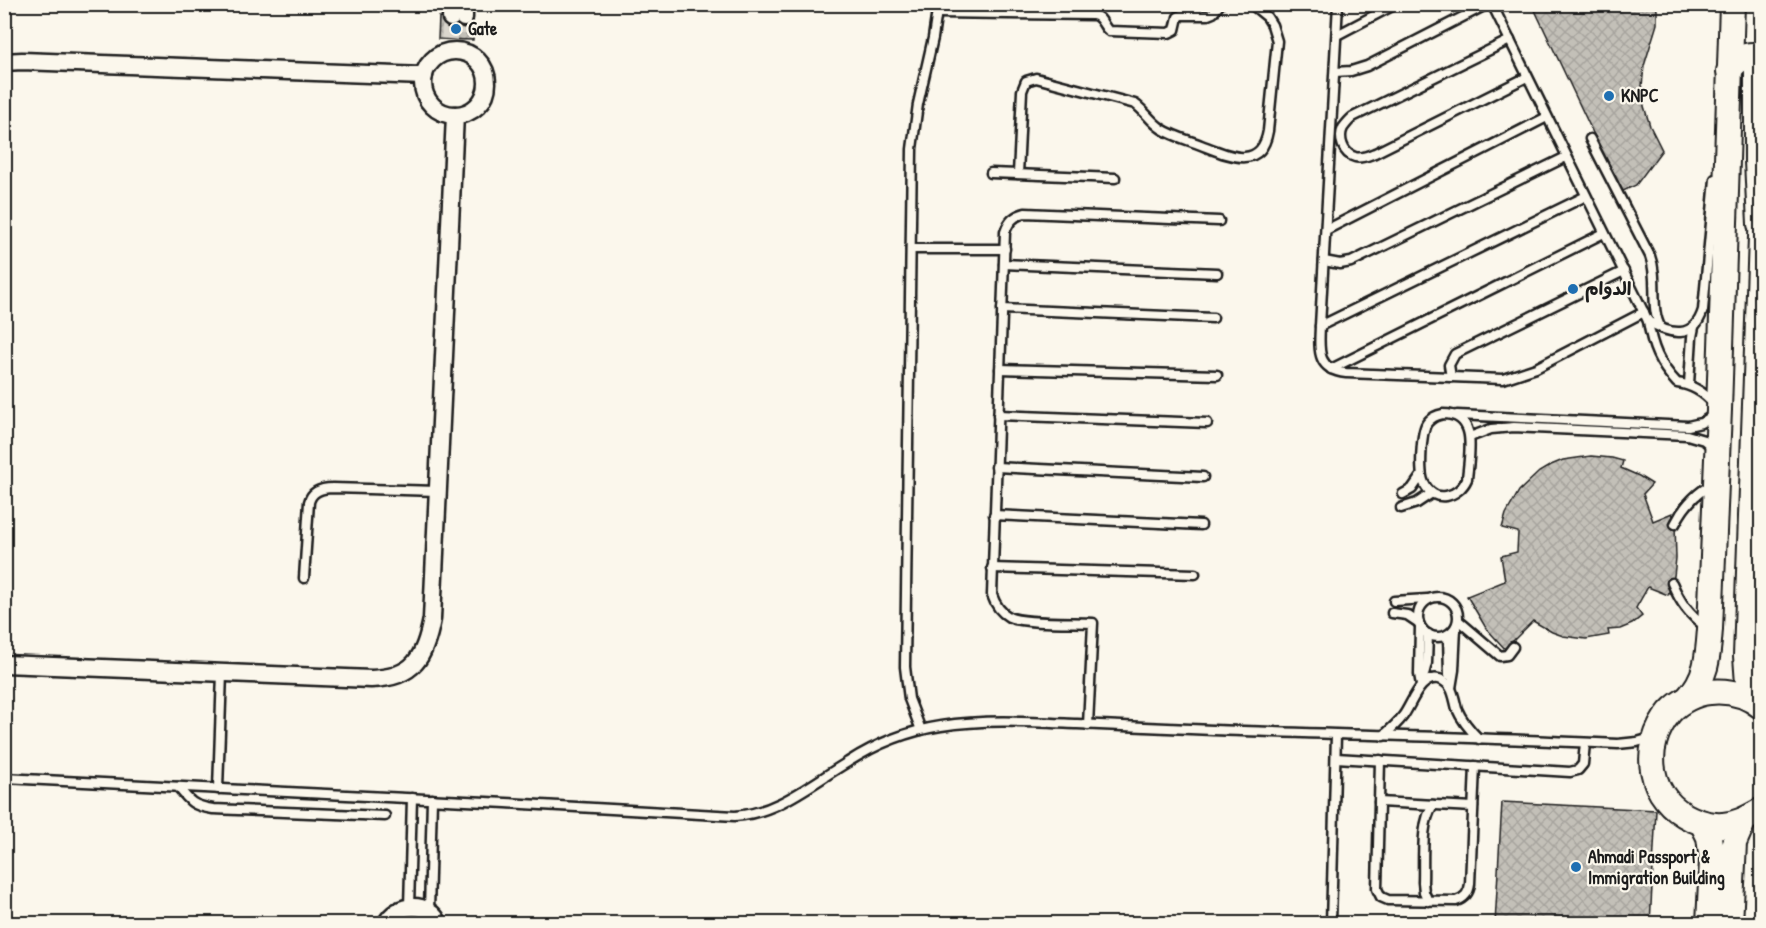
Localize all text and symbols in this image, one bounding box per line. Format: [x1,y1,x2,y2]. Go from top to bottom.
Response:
place label: Gate [468,16,498,41]
marker: Gate [449,22,463,36]
place label: KNPC [1621,83,1659,108]
marker: KNPC [1602,89,1616,103]
place label: الدوام [1585,276,1631,303]
marker: الدوام [1566,282,1580,296]
place label: Ahmadi Passport & Immigration Building [1588,844,1725,891]
marker: Ahmadi Passport & Immigration Building [1569,860,1583,874]

